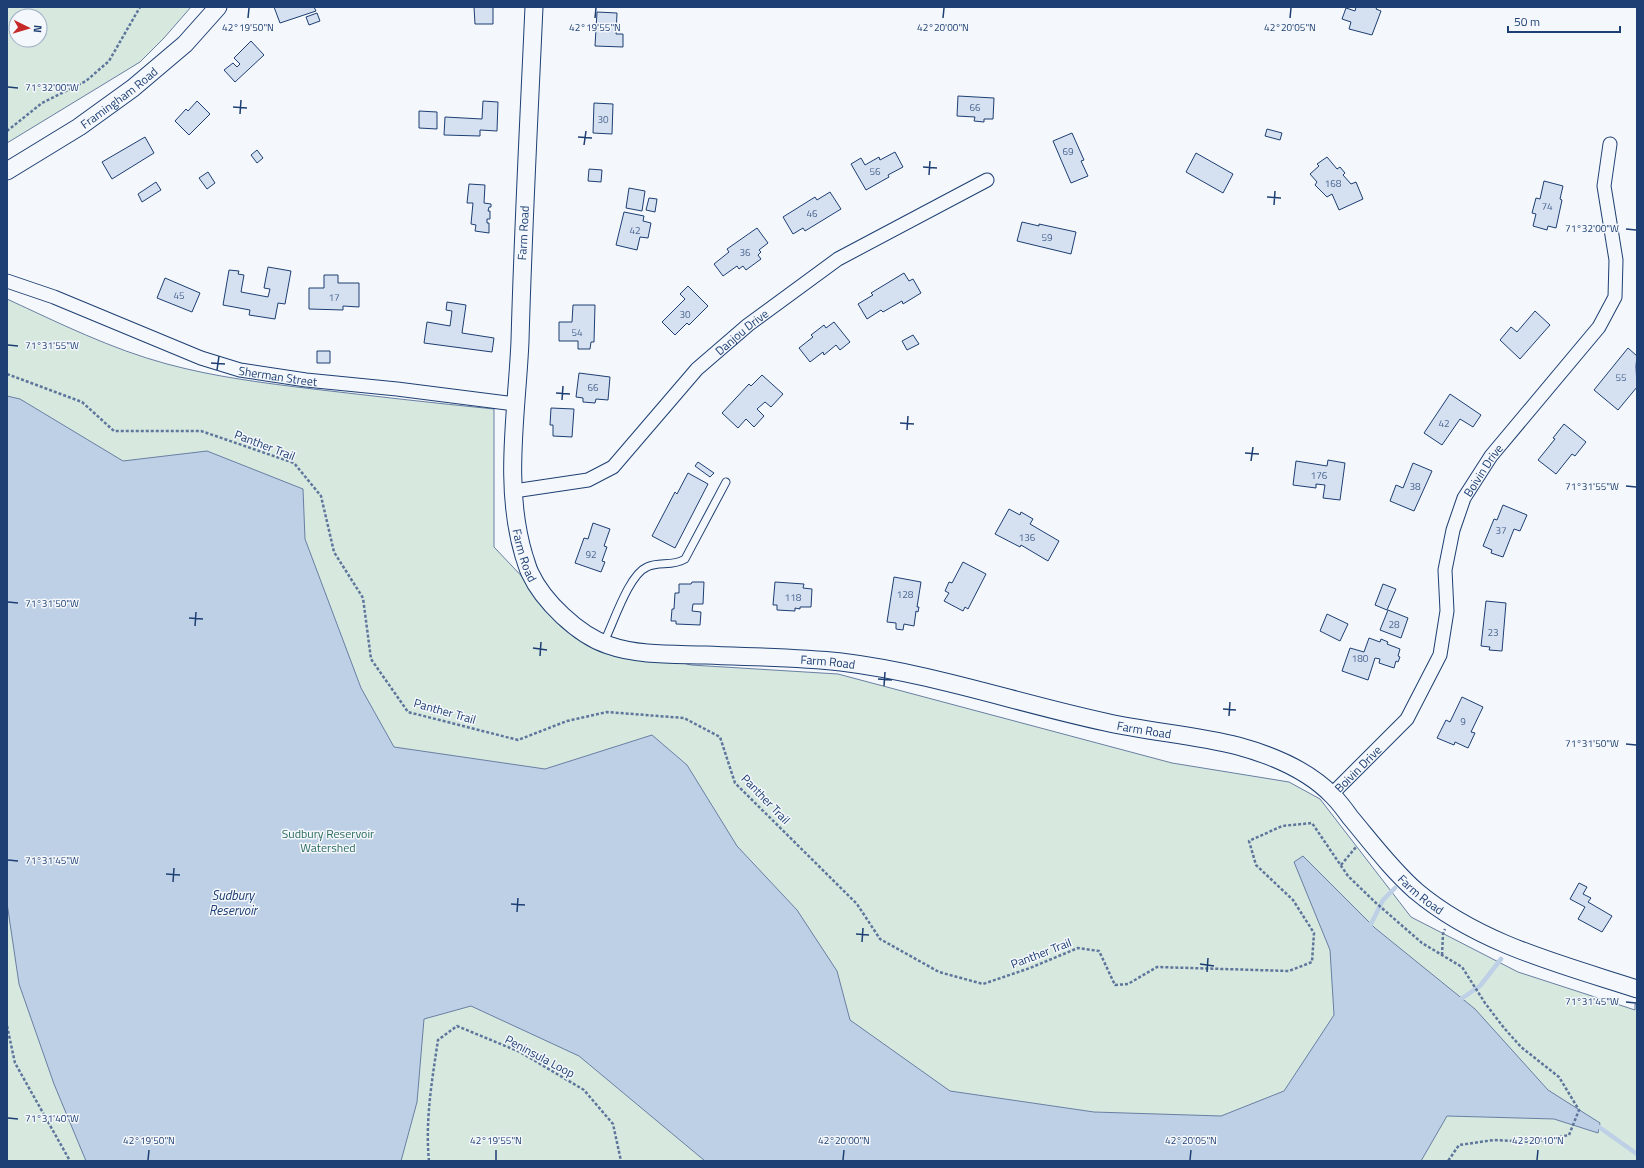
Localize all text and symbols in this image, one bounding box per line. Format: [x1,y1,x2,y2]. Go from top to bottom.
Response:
north arrow [8,8,48,48]
scale bar [1508,8,1620,34]
text: 50 m [1514,12,1540,31]
text: 42°19'50"N [222,20,274,35]
text: 42°19'55"N [569,20,621,35]
text: 42°20'00"N [917,20,969,35]
text: 42°20'05"N [1264,20,1316,35]
text: N [30,24,46,33]
street label: Framingham Road [76,62,162,133]
text: 71°32'00"W [25,80,79,95]
house number: 66 [969,100,981,115]
house number: 30 [597,112,609,127]
house number: 69 [1062,144,1074,159]
house number: 56 [869,164,881,179]
house number: 168 [1325,176,1342,191]
house number: 74 [1541,199,1553,214]
street label: Farm Road [512,205,534,261]
house number: 46 [806,206,818,221]
text: 71°32'00"W [1565,221,1619,236]
house number: 42 [629,223,641,238]
house number: 59 [1041,230,1053,245]
house number: 36 [739,245,751,260]
house number: 45 [173,288,185,303]
house number: 17 [328,290,340,305]
street label: Danjou Drive [710,304,772,359]
house number: 30 [679,307,691,322]
house number: 54 [571,325,583,340]
text: 71°31'55"W [25,338,79,353]
street label: Sherman Street [237,360,319,391]
house number: 55 [1615,370,1627,385]
house number: 66 [587,380,599,395]
house number: 42 [1438,416,1450,431]
street label: Panther Trail [232,425,298,465]
street label: Boivin Drive [1458,439,1507,500]
house number: 176 [1311,468,1328,483]
house number: 38 [1409,479,1421,494]
text: 71°31'55"W [1565,479,1619,494]
house number: 37 [1495,523,1507,538]
street label: Farm Road [508,527,542,585]
house number: 136 [1019,530,1036,545]
house number: 92 [585,547,597,562]
house number: 128 [897,587,914,602]
house number: 118 [785,590,802,605]
text: 71°31'50"W [25,596,79,611]
house number: 28 [1388,617,1400,632]
house number: 23 [1487,625,1499,640]
street label: Farm Road [800,649,856,673]
house number: 180 [1352,651,1369,666]
street label: Panther Trail [412,693,478,729]
house number: 9 [1460,714,1466,729]
street label: Farm Road [1115,715,1173,743]
text: 71°31'50"W [1565,736,1619,751]
street label: Boivin Drive [1329,741,1385,797]
street label: Panther Trail [737,769,795,829]
park label: Sudbury Reservoir Watershed [282,824,374,857]
text: 71°31'45"W [25,853,79,868]
street label: Farm Road [1394,869,1448,919]
water label: Sudbury Reservoir [209,885,259,920]
street label: Panther Trail [1008,933,1074,973]
text: 71°31'45"W [1565,994,1619,1009]
street label: Peninsula Loop [502,1030,578,1082]
text: 71°31'40"W [25,1111,79,1126]
text: 42°19'50"N [123,1133,175,1148]
text: 42°19'55"N [470,1133,522,1148]
text: 42°20'00"N [818,1133,870,1148]
text: 42°20'05"N [1165,1133,1217,1148]
text: 42°20'10"N [1512,1133,1564,1148]

